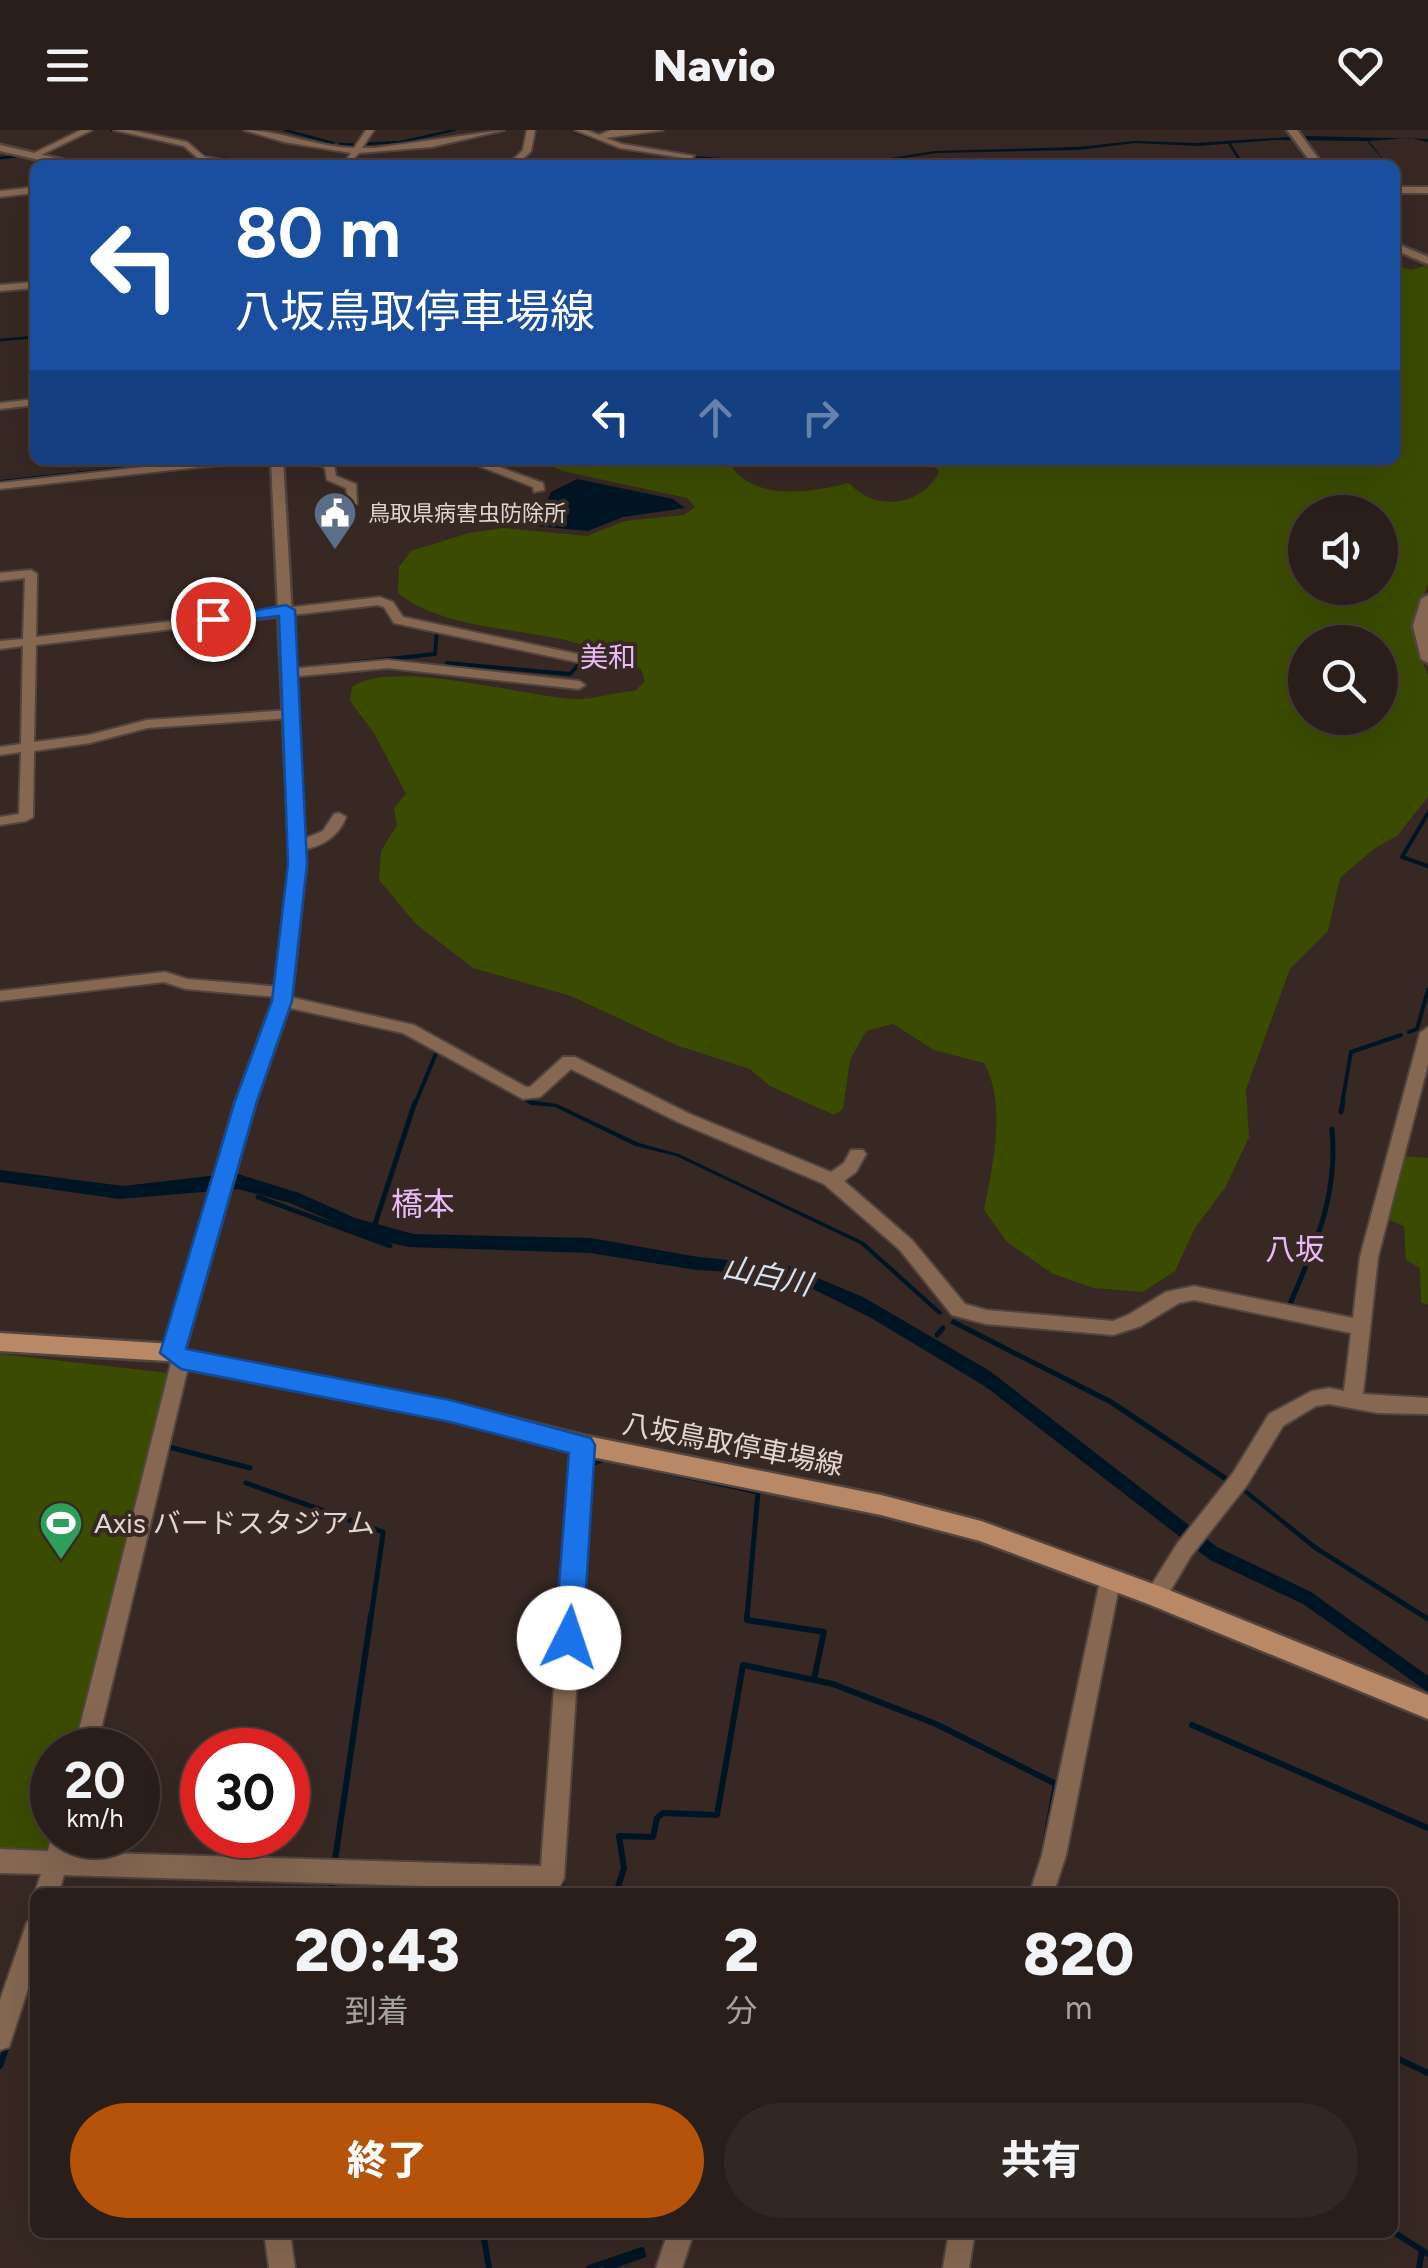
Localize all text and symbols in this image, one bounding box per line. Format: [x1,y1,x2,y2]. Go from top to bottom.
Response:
icon: menu [40,38,95,93]
text: Navio [653,38,775,92]
icon: heart [1333,38,1388,93]
text: 80 m [235,190,401,275]
icon: left [70,200,200,330]
text: 八坂鳥取停車場線 [235,284,595,338]
icon: left [583,390,638,445]
icon: ahead [688,390,743,445]
icon: right [793,390,848,445]
public building icon: 鳥取県病害虫防除所 [312,490,358,551]
map controls [1288,495,1398,735]
button: sound [1288,495,1398,605]
place label: 鳥取県病害虫防除所 [368,500,566,527]
pin [171,577,256,662]
icon: arrive [186,592,241,647]
button: search [1288,625,1398,735]
district label: 美和 [580,640,636,674]
district label: 橋本 [391,1185,455,1223]
district label: 八坂 [1265,1231,1325,1268]
water label: 山白川 [719,1248,818,1304]
street label: 八坂鳥取停車場線 [620,1406,846,1482]
sports icon: Axis バードスタジアム [38,1500,84,1561]
place label: Axis バードスタジアム [94,1506,375,1540]
position arrow [517,1586,621,1690]
speed limit sign: 30 [180,1728,310,1858]
text: 20 [64,1750,126,1811]
text: km/h [66,1803,124,1833]
text: 20:43 [294,1914,460,1986]
text: 2 [724,1914,759,1986]
text: 820 [1023,1918,1134,1990]
text: m [1065,1989,1092,2027]
text: 到着 [345,1992,409,2030]
text: 分 [725,1992,757,2030]
button: 終了 [70,2103,704,2218]
button: 共有 [724,2103,1358,2218]

